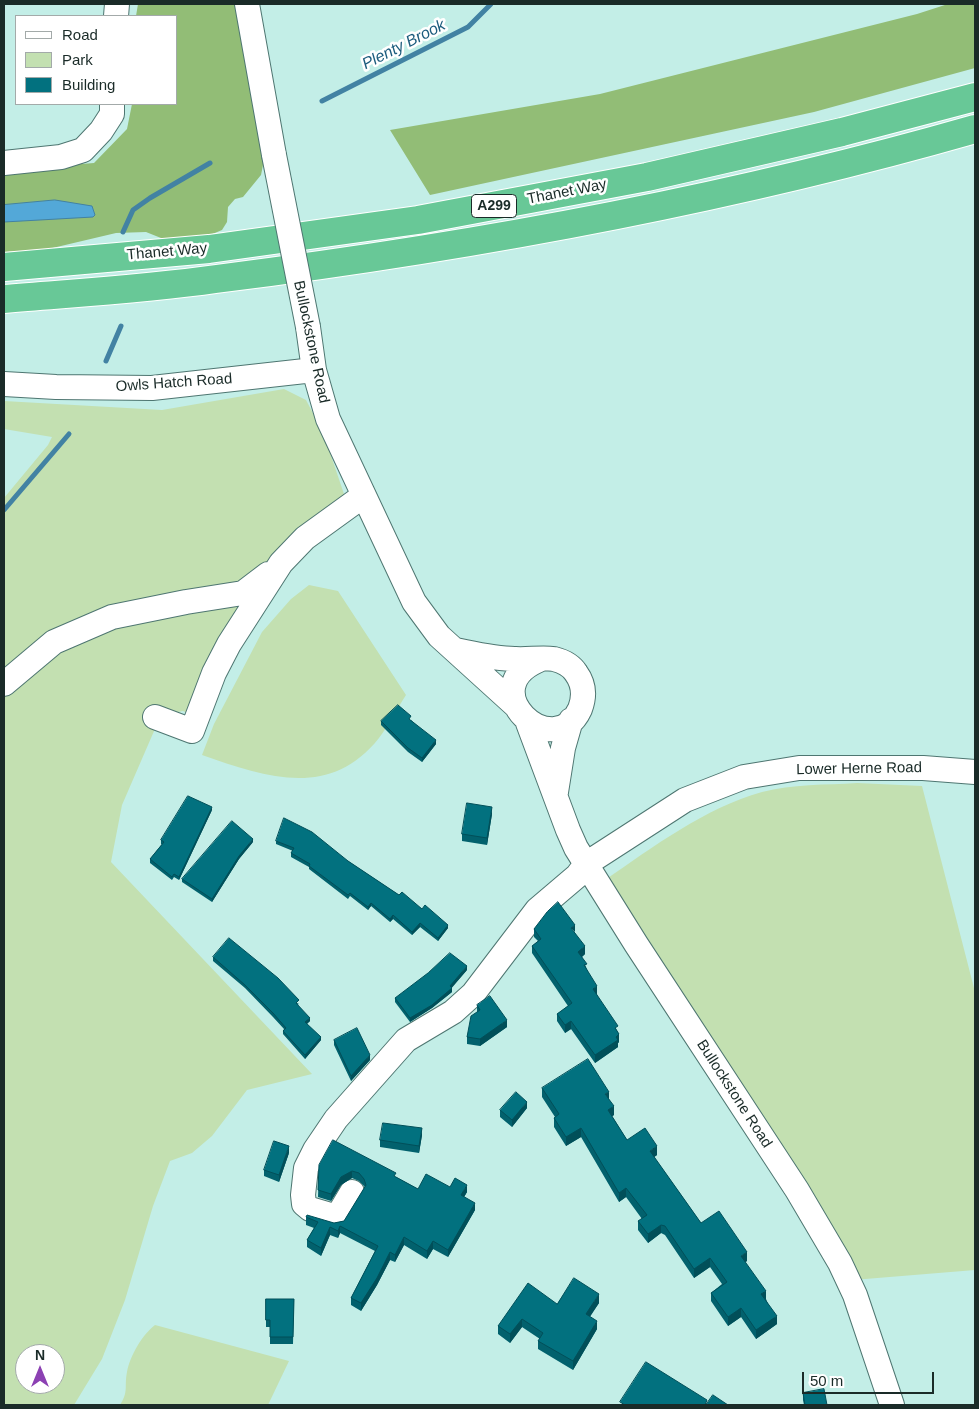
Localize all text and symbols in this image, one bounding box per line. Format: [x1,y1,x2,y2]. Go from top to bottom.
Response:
legend [15,15,178,105]
water label: Plenty Brook [359,16,449,74]
text: Road [62,26,98,43]
text: Park [62,51,93,68]
text: Building [62,76,115,93]
street label: Thanet Way [526,176,608,208]
road number: A299 [472,195,516,218]
street label: Thanet Way [126,240,208,264]
street label: Bullockstone Road [289,279,333,405]
street label: Owls Hatch Road [115,370,233,396]
street label: Lower Herne Road [796,759,922,779]
street label: Bullockstone Road [692,1037,776,1151]
north arrow [15,1344,65,1394]
text: N [35,1347,45,1363]
scale bar [804,1362,936,1394]
text: 50 m [810,1372,843,1389]

